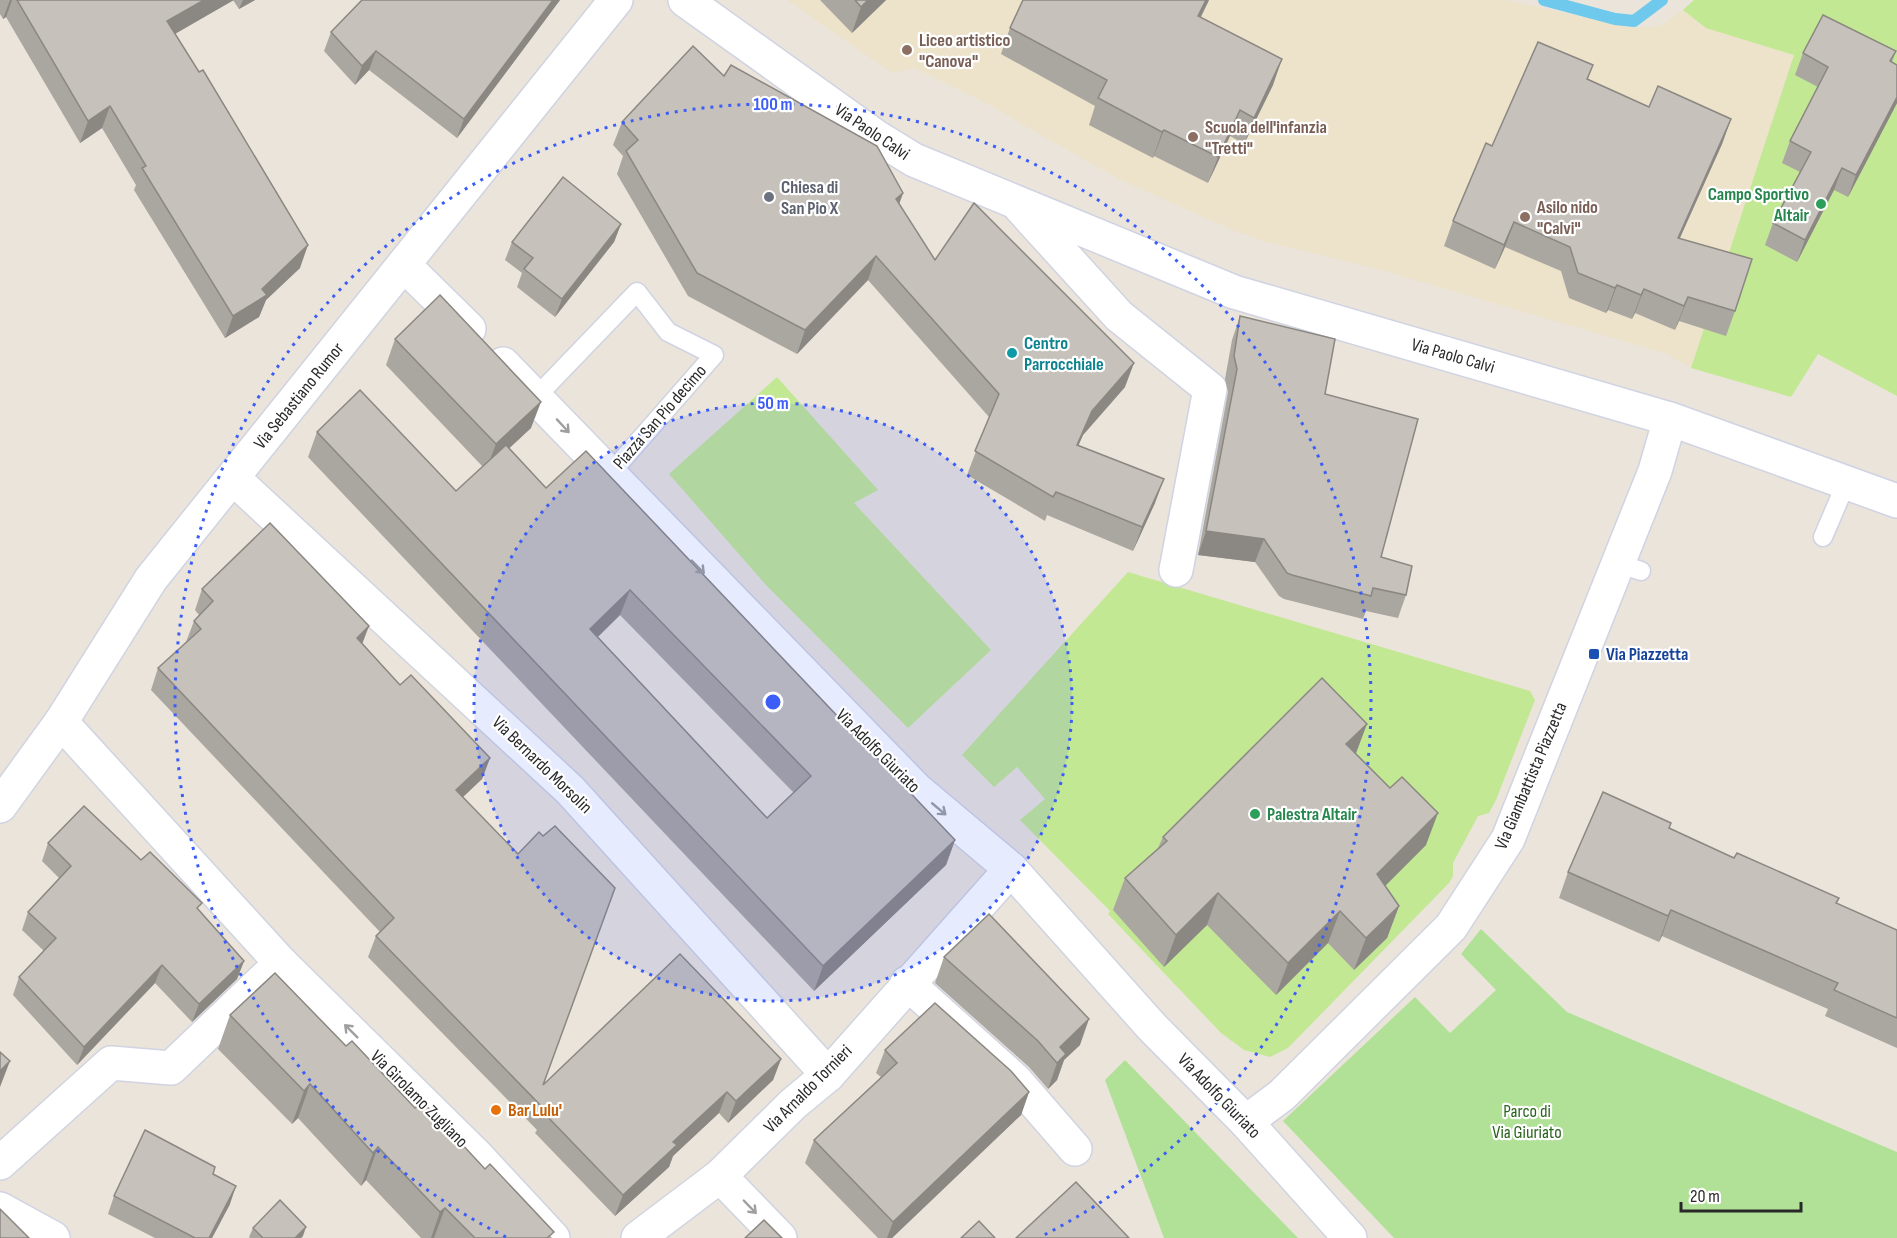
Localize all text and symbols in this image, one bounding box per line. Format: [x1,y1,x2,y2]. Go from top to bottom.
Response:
place label: Liceo artistico "Canova" [919,30,1010,72]
marker: Liceo artistico "Canova" [900,43,914,57]
text: 100 m [754,94,793,115]
street label: Via Paolo Calvi [831,99,913,165]
place label: Scuola dell'infanzia "Tretti" [1205,117,1327,159]
marker: Scuola dell'infanzia "Tretti" [1186,130,1200,144]
place label: Chiesa di San Pio X [781,177,839,219]
place label: Campo Sportivo Altair [1708,184,1809,226]
marker: Chiesa di San Pio X [762,190,776,204]
place label: Asilo nido "Calvi" [1536,197,1598,239]
marker: Campo Sportivo Altair [1814,197,1828,211]
marker: Asilo nido "Calvi" [1518,210,1532,224]
place label: Centro Parrocchiale [1024,333,1104,375]
street label: Via Paolo Calvi [1409,334,1497,378]
street label: Via Sebastiano Rumor [250,339,348,453]
marker: Centro Parrocchiale [1005,346,1019,360]
street label: Piazza San Pio decimo [609,361,711,473]
text: 50 m [757,393,789,414]
one-way arrow [556,418,570,433]
one-way arrow [691,559,705,574]
place label: Via Piazzetta [1606,644,1688,665]
marker: Via Piazzetta [1587,647,1601,661]
centre of rings [763,692,783,712]
street label: Via Giambattista Piazzetta [1490,699,1572,853]
street label: Via Adolfo Giuriato [832,705,924,797]
street label: Via Bernardo Morsolin [488,712,596,818]
one-way arrow [931,802,947,815]
place label: Palestra Altair [1267,804,1357,825]
marker: Palestra Altair [1248,807,1262,821]
one-way arrow [343,1024,358,1039]
street label: Via Arnaldo Tornieri [760,1041,856,1137]
street label: Via Girolamo Zugliano [366,1046,472,1152]
street label: Via Adolfo Giuriato [1173,1049,1265,1143]
place label: Bar Lulu' [508,1100,562,1121]
park label: Parco di Via Giuriato [1492,1101,1562,1143]
marker: Bar Lulu' [489,1103,503,1117]
scale bar [1681,1175,1801,1213]
text: 20 m [1690,1186,1720,1207]
one-way arrow [743,1199,757,1214]

